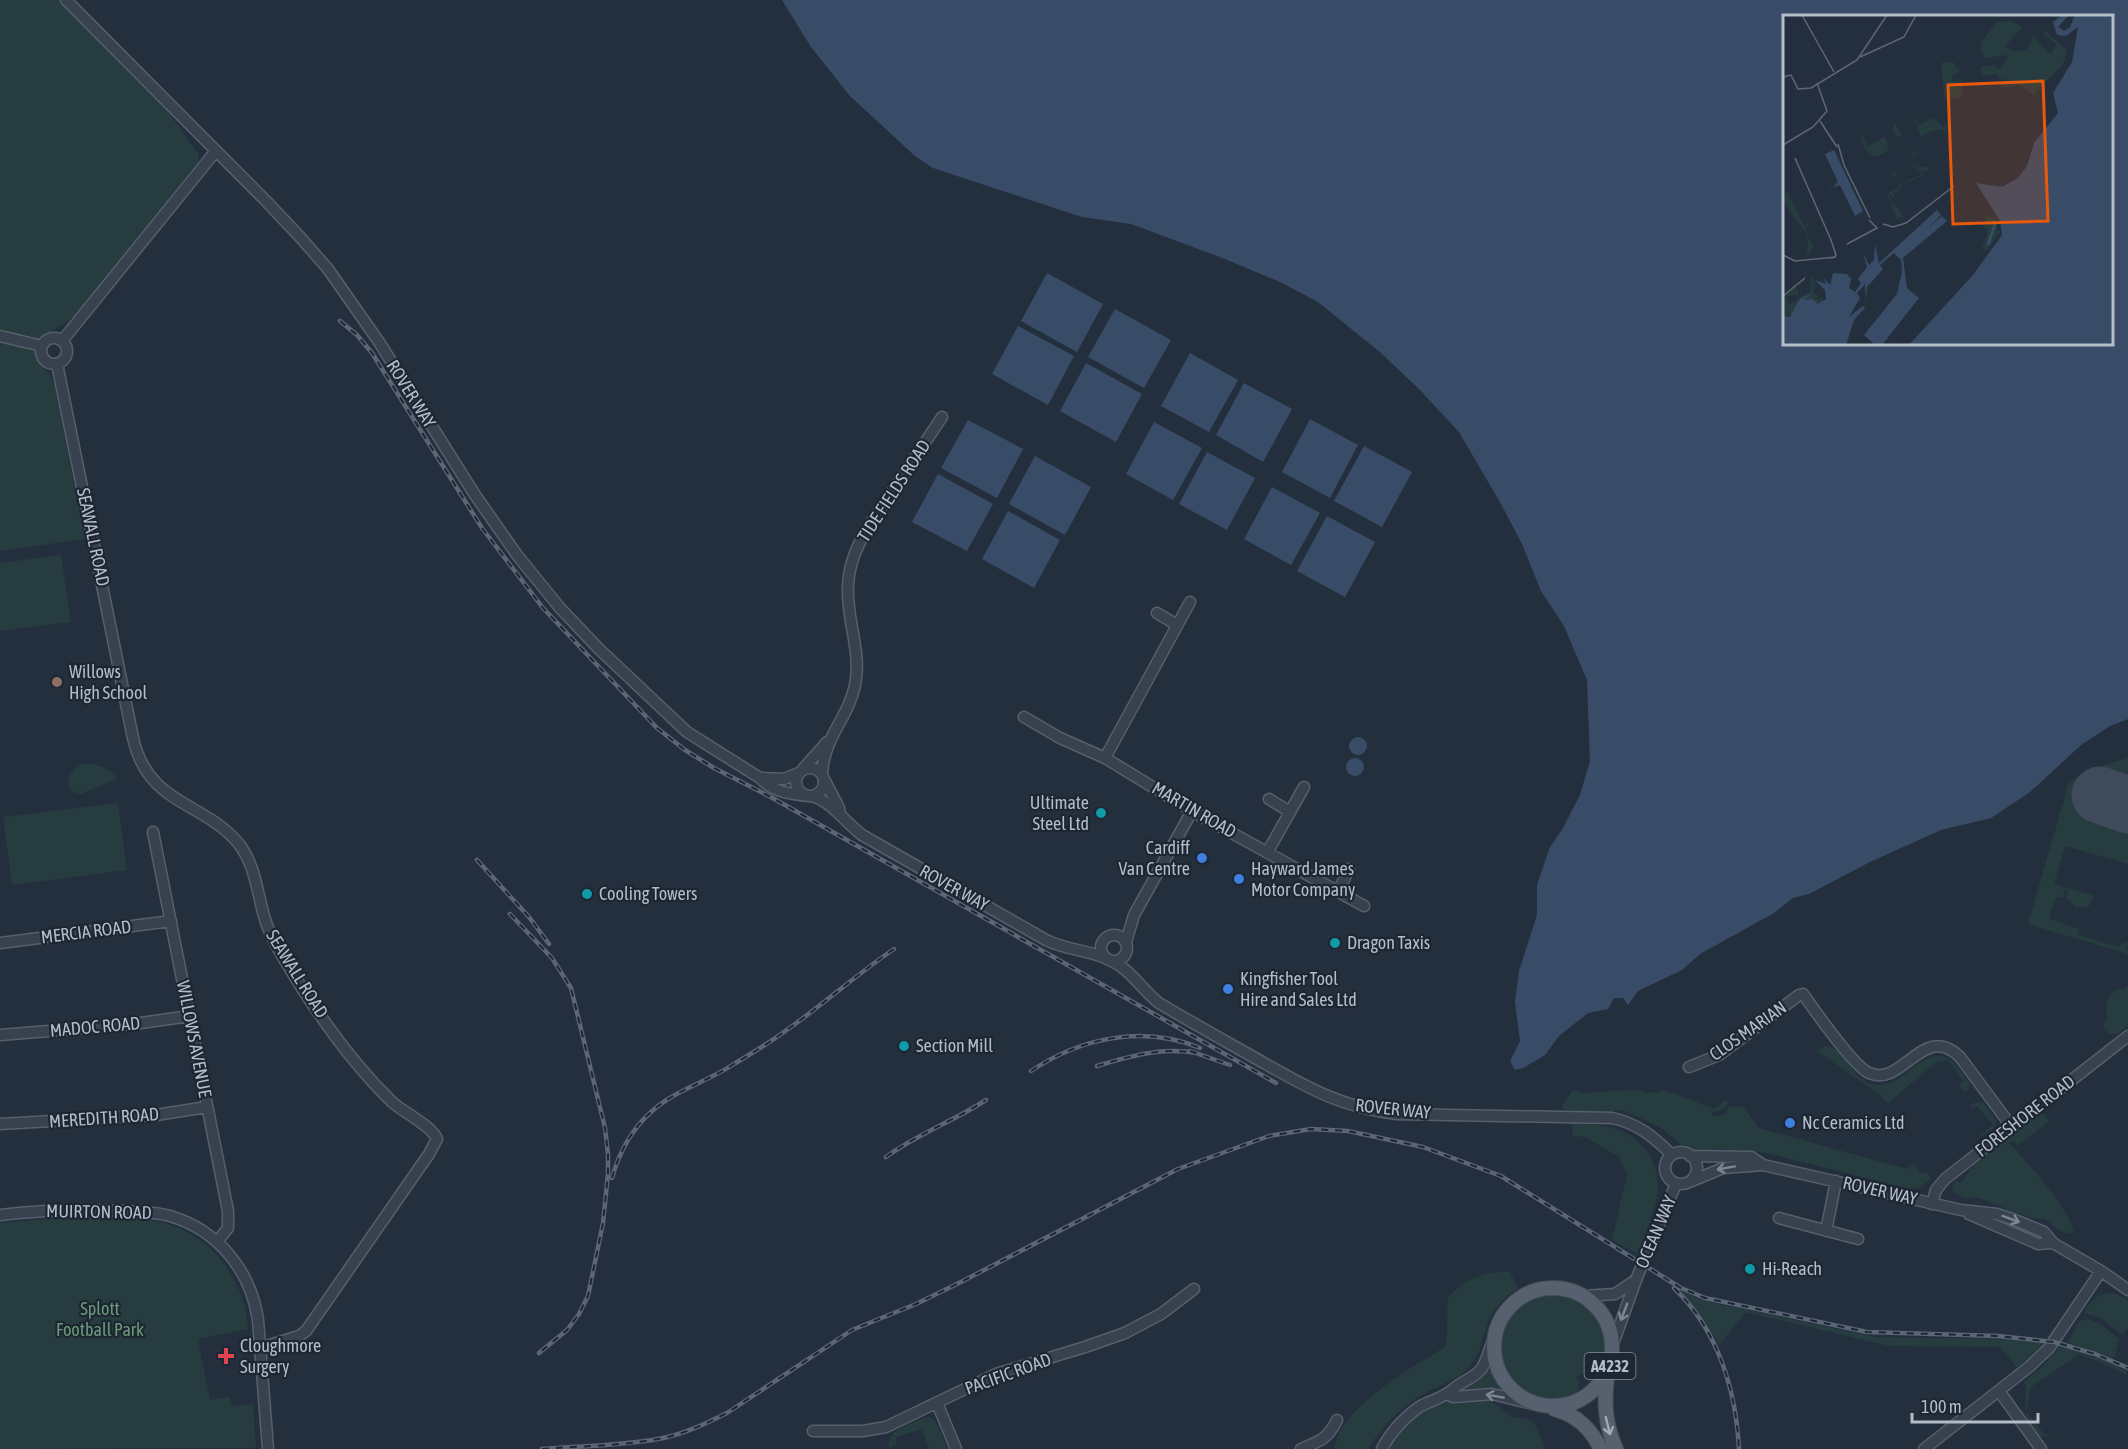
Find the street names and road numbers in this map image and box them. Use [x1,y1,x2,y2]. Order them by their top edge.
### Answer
street label: ROVER WAY [382,356,440,431]
street label: TIDE FIELDS ROAD [853,436,934,546]
street label: SEAWALL ROAD [73,486,114,588]
street label: MARTIN ROAD [1148,777,1240,842]
street label: ROVER WAY [916,860,992,915]
street label: MERCIA ROAD [40,916,132,947]
street label: SEAWALL ROAD [262,926,333,1022]
street label: WILLOWS AVENUE [173,979,216,1099]
street label: CLOS MARIAN [1705,996,1790,1065]
street label: MADOC ROAD [49,1012,141,1041]
street label: FORESHORE ROAD [1971,1070,2079,1161]
street label: ROVER WAY [1354,1094,1432,1123]
street label: MEREDITH ROAD [48,1103,160,1132]
street label: ROVER WAY [1841,1172,1919,1209]
street label: OCEAN WAY [1631,1192,1680,1271]
street label: MUIRTON ROAD [46,1200,152,1223]
street label: PACIFIC ROAD [962,1348,1054,1399]
road number: A4232 [1584,1353,1636,1379]

